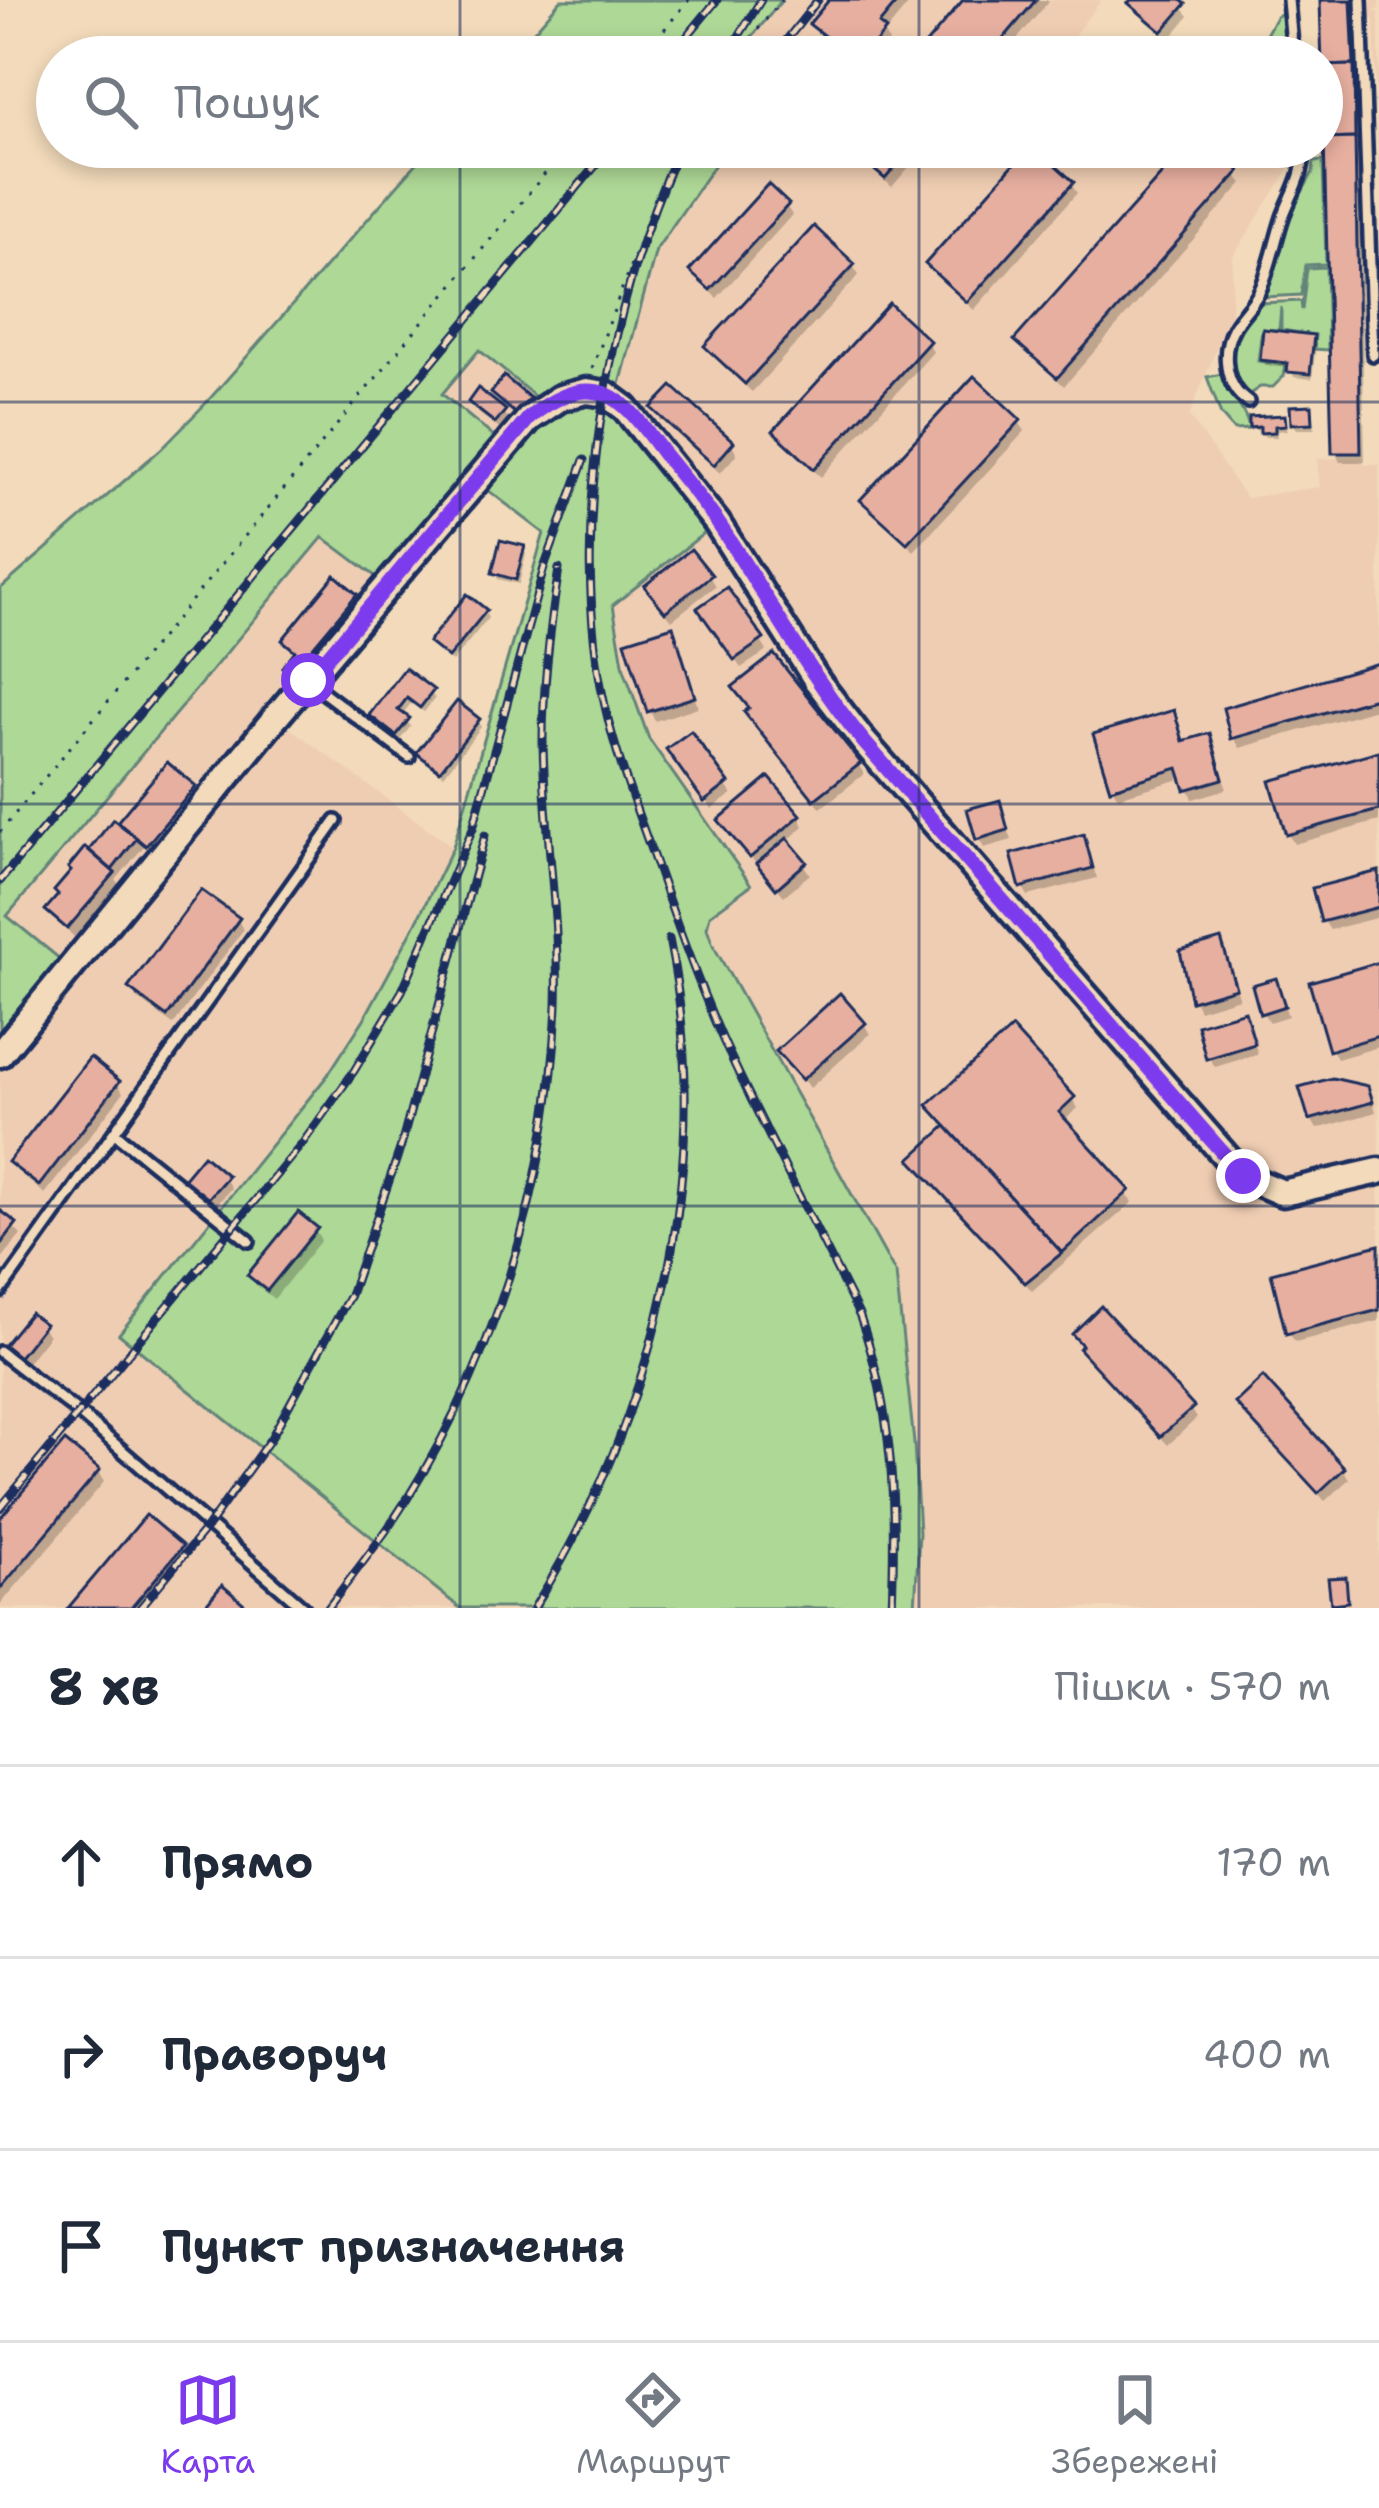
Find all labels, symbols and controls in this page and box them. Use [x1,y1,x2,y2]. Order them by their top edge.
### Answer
search box [36,36,1343,168]
icon: search [78,69,144,135]
text: Пошук [174,72,320,132]
route start [281,653,335,707]
route end [1216,1149,1270,1203]
text: 8 хв [48,1652,159,1720]
text: Пішки · 570 m [1054,1660,1331,1712]
icon: ahead [48,1829,114,1895]
text: Прямо [162,1832,313,1892]
text: 170 m [1216,1836,1331,1888]
icon: right [48,2021,114,2087]
text: Праворуч [162,2024,387,2084]
text: 400 m [1203,2028,1331,2080]
icon: arrive [48,2213,114,2279]
text: Пункт призначення [162,2216,625,2276]
tab: Карта [161,2367,255,2484]
tab: Маршрут [576,2367,730,2484]
tab: Збережені [1051,2367,1218,2484]

